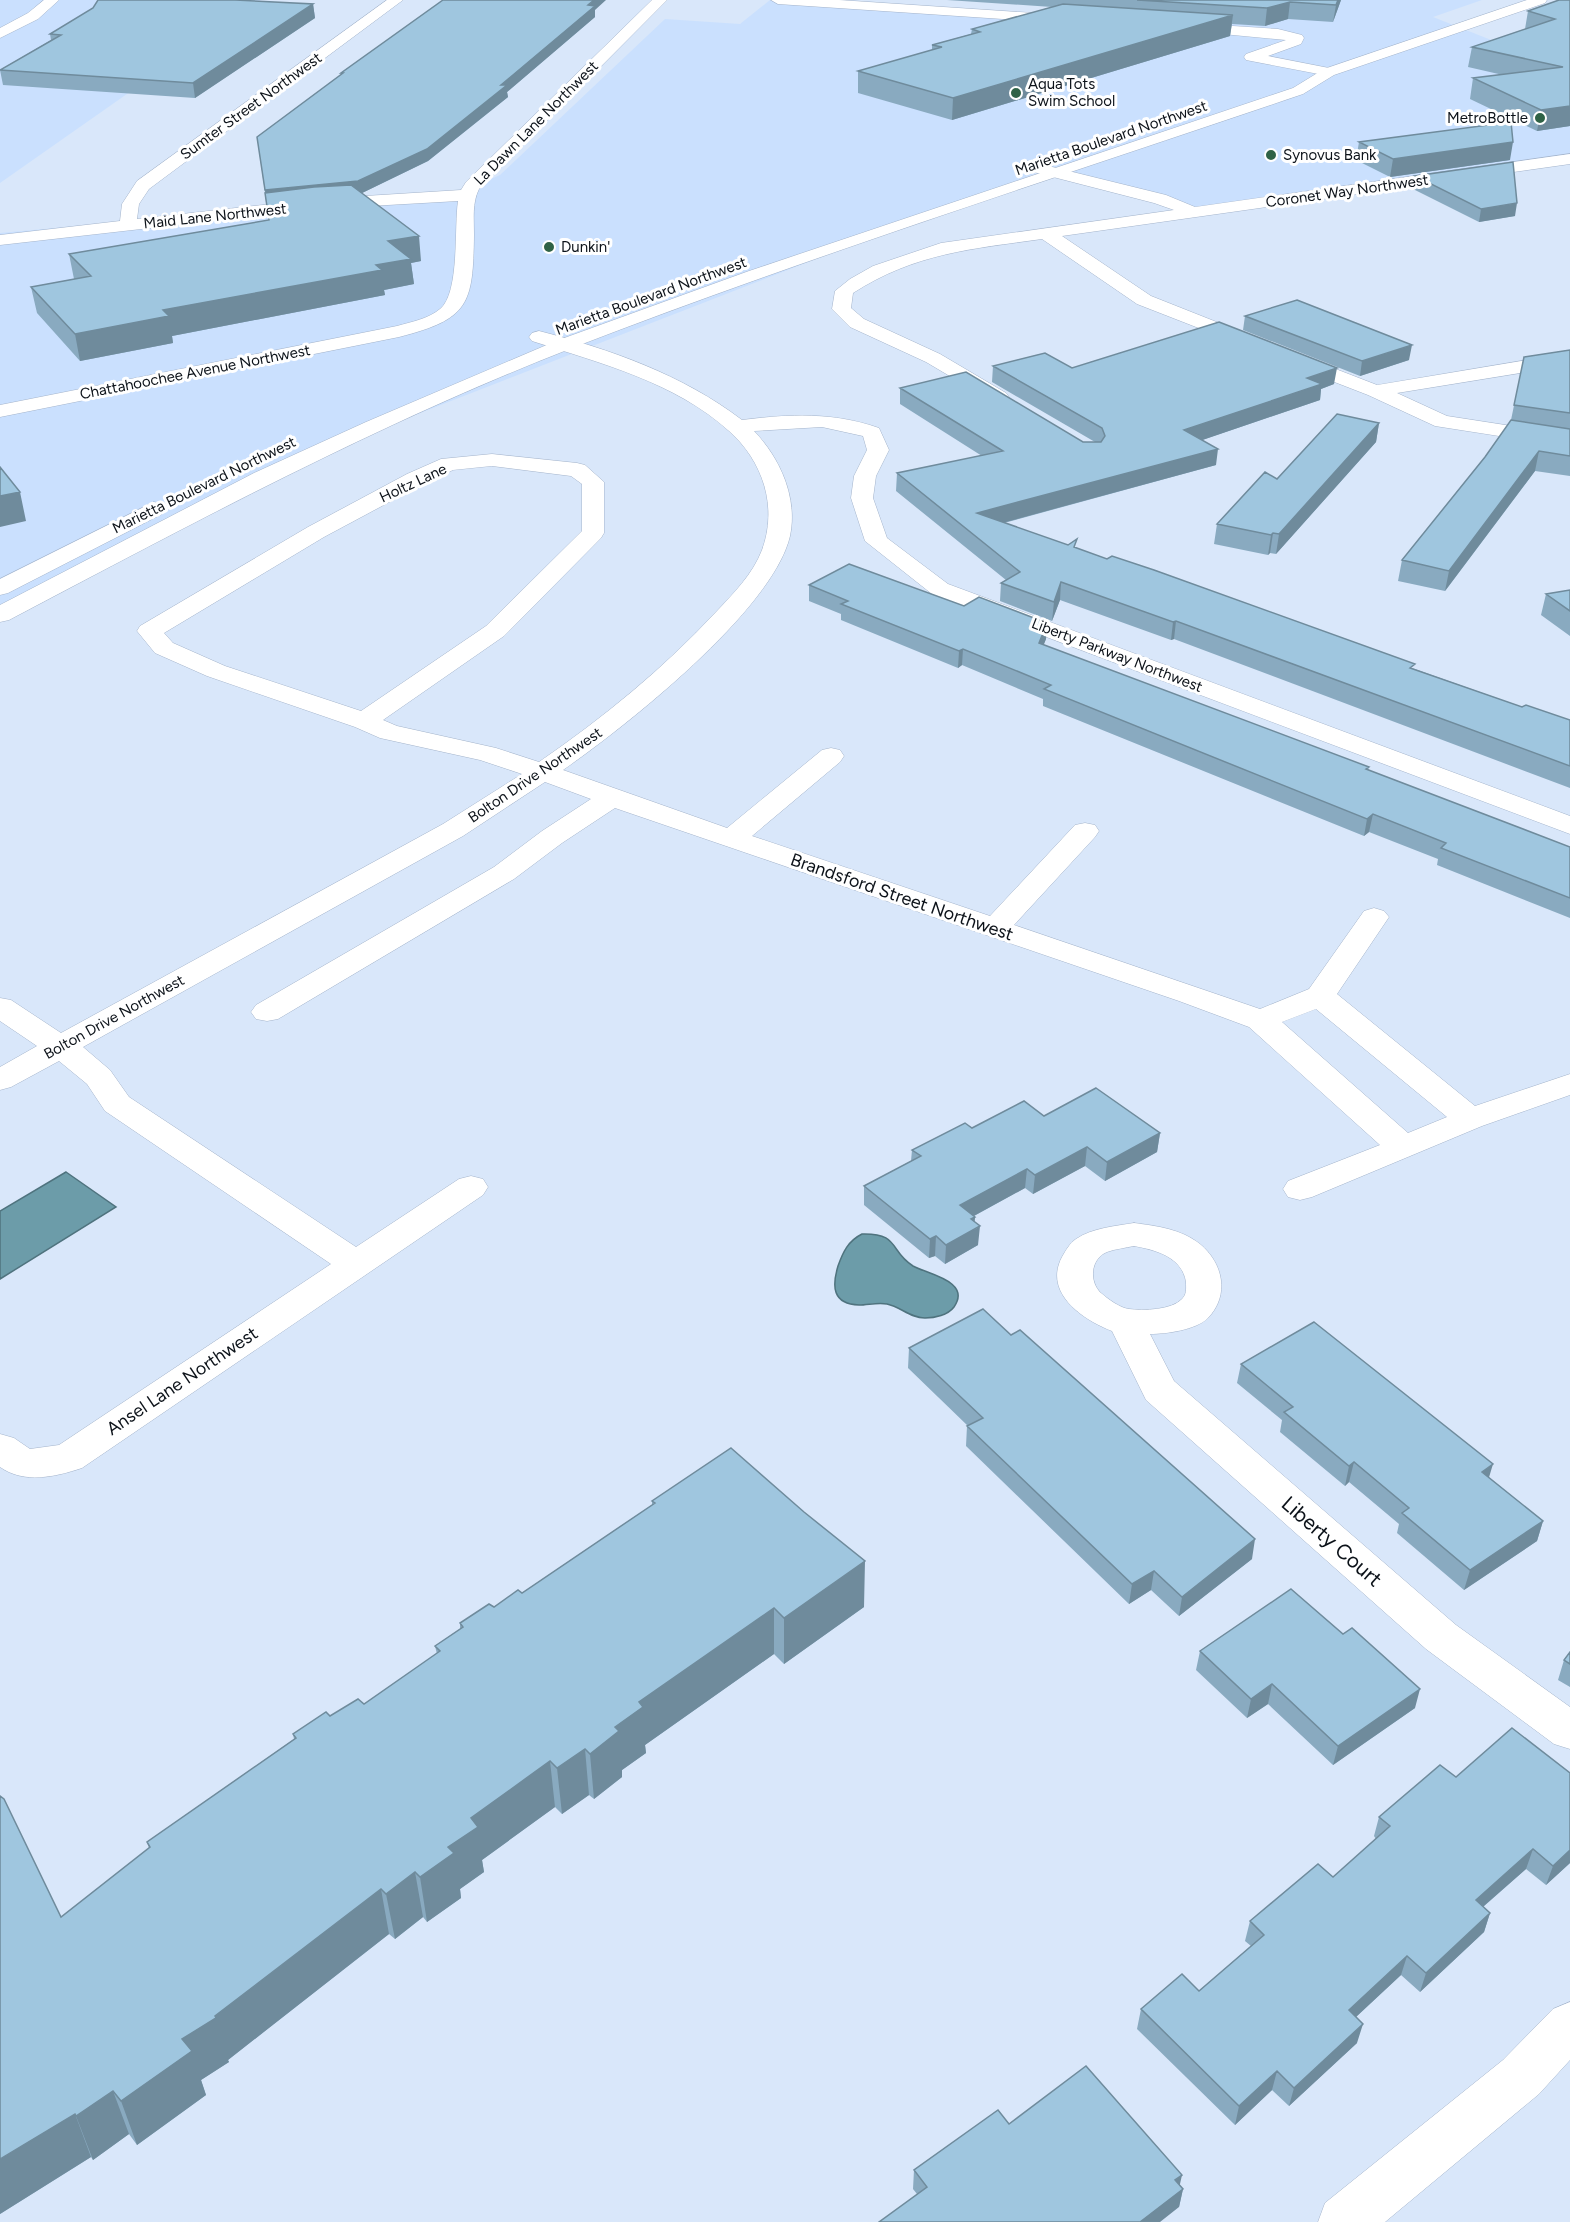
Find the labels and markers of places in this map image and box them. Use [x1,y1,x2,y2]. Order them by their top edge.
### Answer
place label: Aqua Tots Swim School [1028,75,1115,110]
marker: Aqua Tots Swim School [1009,86,1023,100]
place label: MetroBottle [1447,109,1528,127]
marker: MetroBottle [1533,111,1547,125]
place label: Synovus Bank [1283,146,1377,164]
marker: Synovus Bank [1264,148,1278,162]
place label: Dunkin' [561,238,610,256]
marker: Dunkin' [542,240,556,254]

